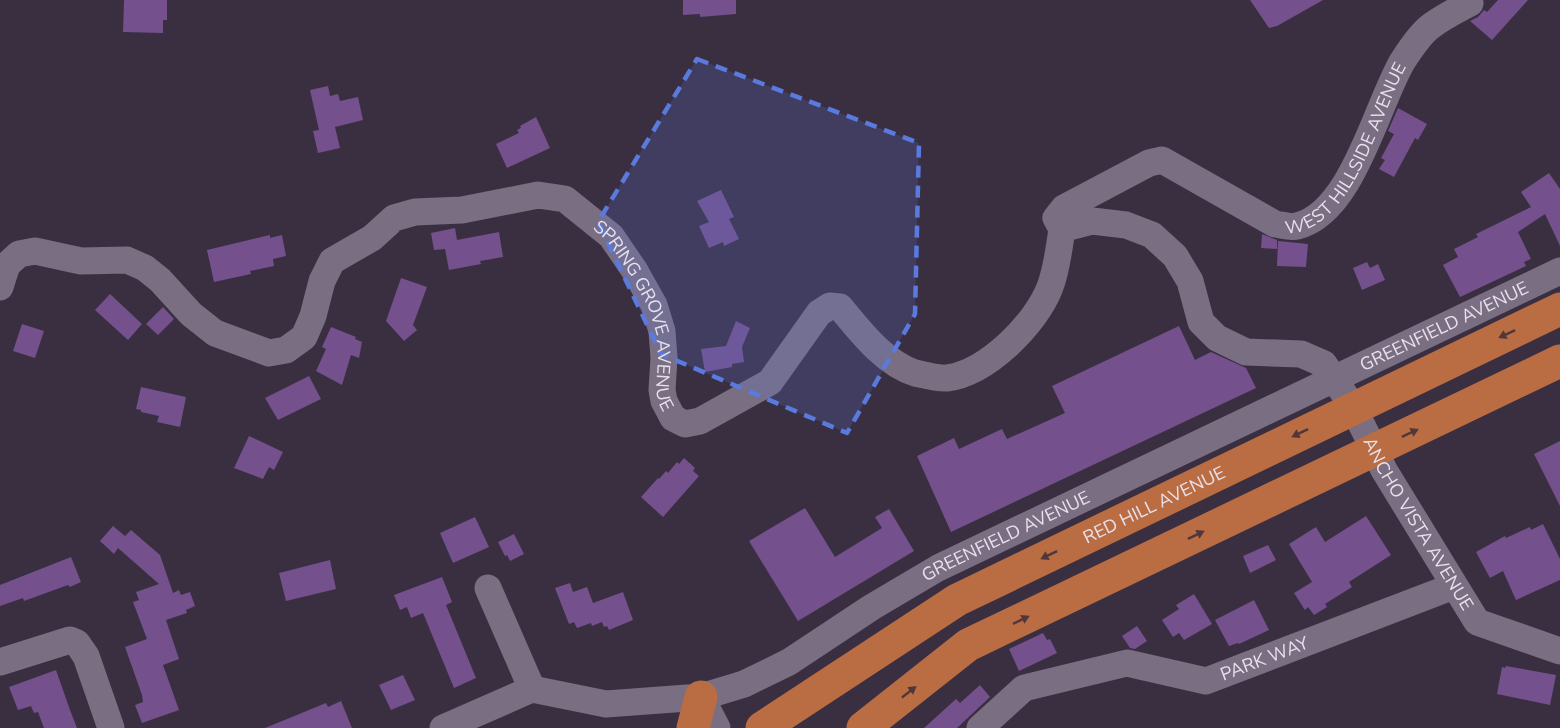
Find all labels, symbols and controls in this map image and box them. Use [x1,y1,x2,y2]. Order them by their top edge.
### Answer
street label: WEST HILLSIDE AVENUE [1283,58,1412,240]
street label: SPRING GROVE AVENUE [588,215,679,415]
street label: GREENFIELD AVENUE [1356,276,1532,377]
one-way arrow [1499,329,1516,339]
one-way arrow [1291,428,1308,438]
one-way arrow [1402,428,1419,437]
street label: ANCHO VISTA AVENUE [1358,433,1479,615]
street label: RED HILL AVENUE [1079,460,1229,549]
street label: GREENFIELD AVENUE [917,485,1094,587]
one-way arrow [1188,531,1205,540]
one-way arrow [1041,551,1058,560]
one-way arrow [1012,615,1029,624]
street label: PARK WAY [1217,631,1312,686]
one-way arrow [901,686,916,698]

